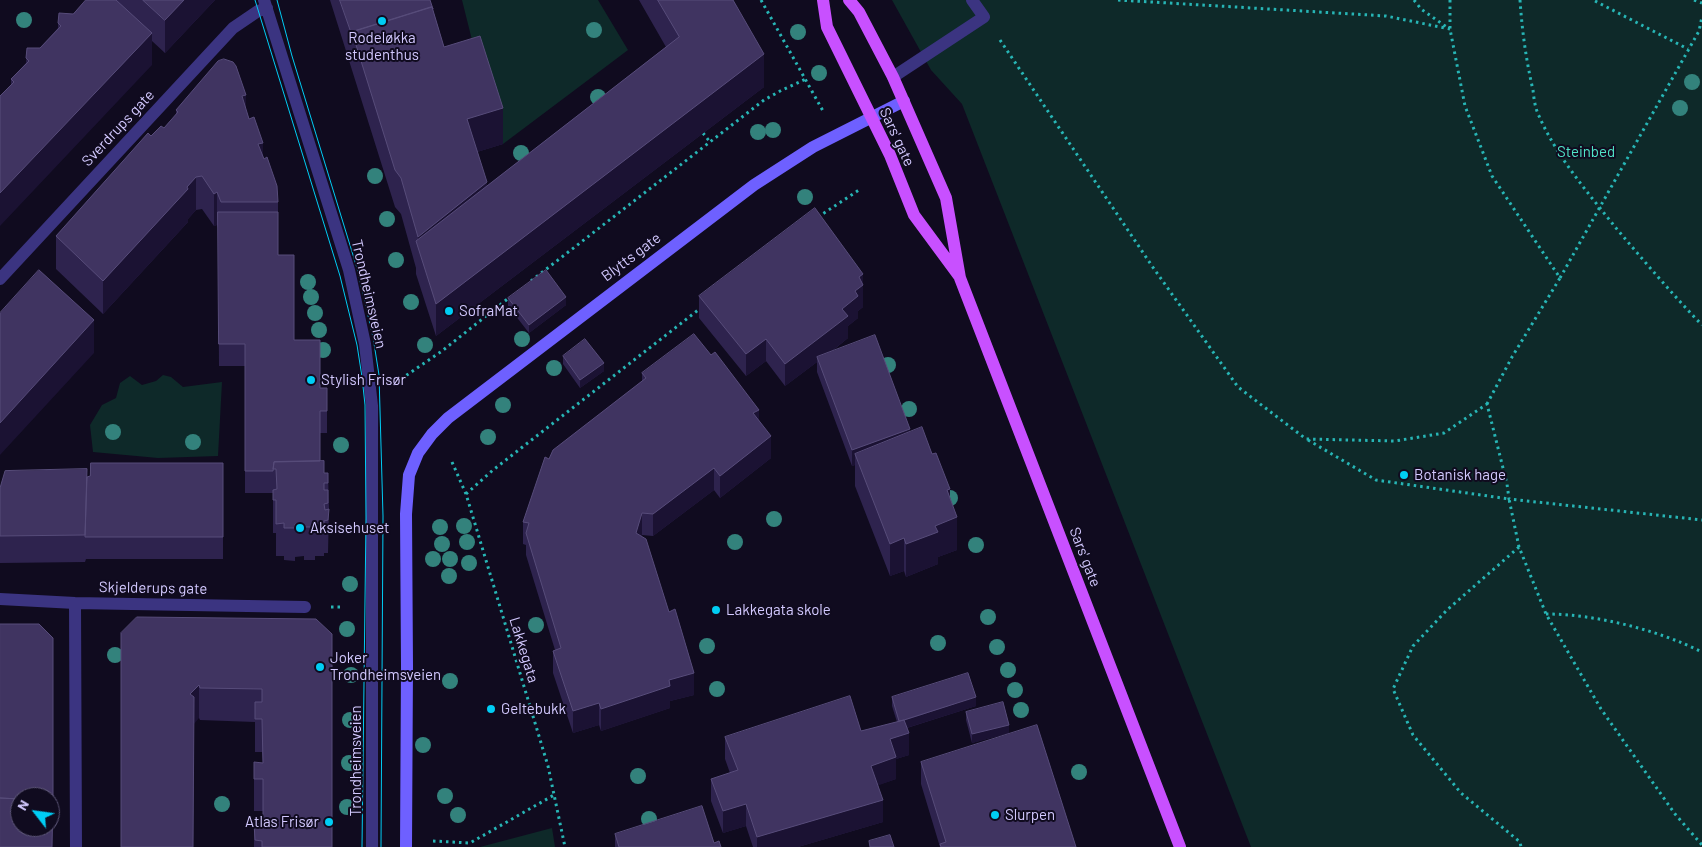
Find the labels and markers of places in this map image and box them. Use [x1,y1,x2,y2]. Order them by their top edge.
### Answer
marker: Rodeløkka studenthus [376,15,388,27]
place label: Rodeløkka studenthus [345,29,419,64]
place label: SofraMat [459,302,518,320]
marker: SofraMat [443,305,455,317]
place label: Stylish Frisør [321,371,406,389]
marker: Stylish Frisør [305,374,317,386]
place label: Botanisk hage [1414,466,1506,484]
marker: Botanisk hage [1398,469,1410,481]
place label: Aksisehuset [310,519,389,537]
marker: Aksisehuset [294,522,306,534]
place label: Lakkegata skole [726,601,831,619]
marker: Lakkegata skole [710,604,722,616]
place label: Joker Trondheimsveien [330,649,441,684]
marker: Joker Trondheimsveien [314,661,326,673]
place label: Geltebukk [501,700,566,718]
marker: Geltebukk [485,703,497,715]
place label: Slurpen [1005,806,1055,824]
marker: Slurpen [989,809,1001,821]
place label: Atlas Frisør [245,813,319,831]
marker: Atlas Frisør [323,816,335,828]

